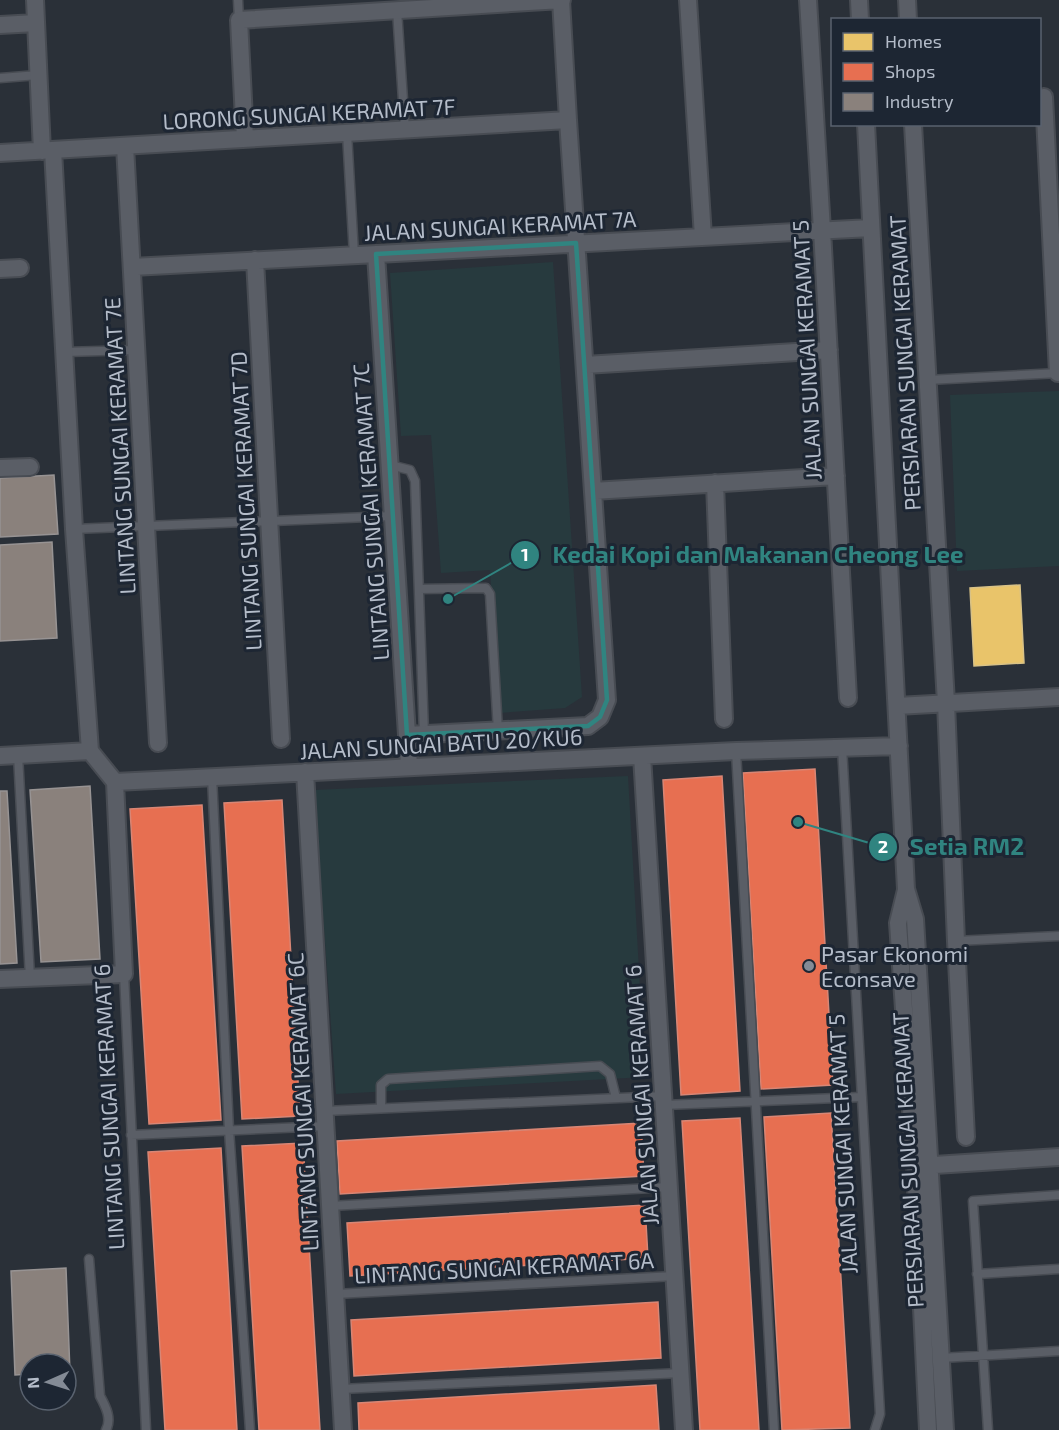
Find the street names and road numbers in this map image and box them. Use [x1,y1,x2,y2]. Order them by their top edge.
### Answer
street label: LORONG SUNGAI KERAMAT 7F [162,92,456,134]
street label: JALAN SUNGAI KERAMAT 7A [363,205,637,245]
street label: PERSIARAN SUNGAI KERAMAT [883,214,925,511]
street label: JALAN SUNGAI KERAMAT 5 [786,219,826,481]
street label: LINTANG SUNGAI KERAMAT 7E [98,297,140,595]
street label: LINTANG SUNGAI KERAMAT 7D [224,351,266,651]
street label: LINTANG SUNGAI KERAMAT 7C [347,363,393,661]
street label: JALAN SUNGAI BATU 20/KU6 [299,723,583,763]
street label: LINTANG SUNGAI KERAMAT 6C [281,952,323,1252]
street label: LINTANG SUNGAI KERAMAT 6 [88,963,128,1251]
street label: JALAN SUNGAI KERAMAT 6 [619,964,663,1226]
street label: PERSIARAN SUNGAI KERAMAT [886,1011,928,1308]
street label: JALAN SUNGAI KERAMAT 5 [822,1013,862,1275]
street label: LINTANG SUNGAI KERAMAT 6A [353,1246,655,1288]

